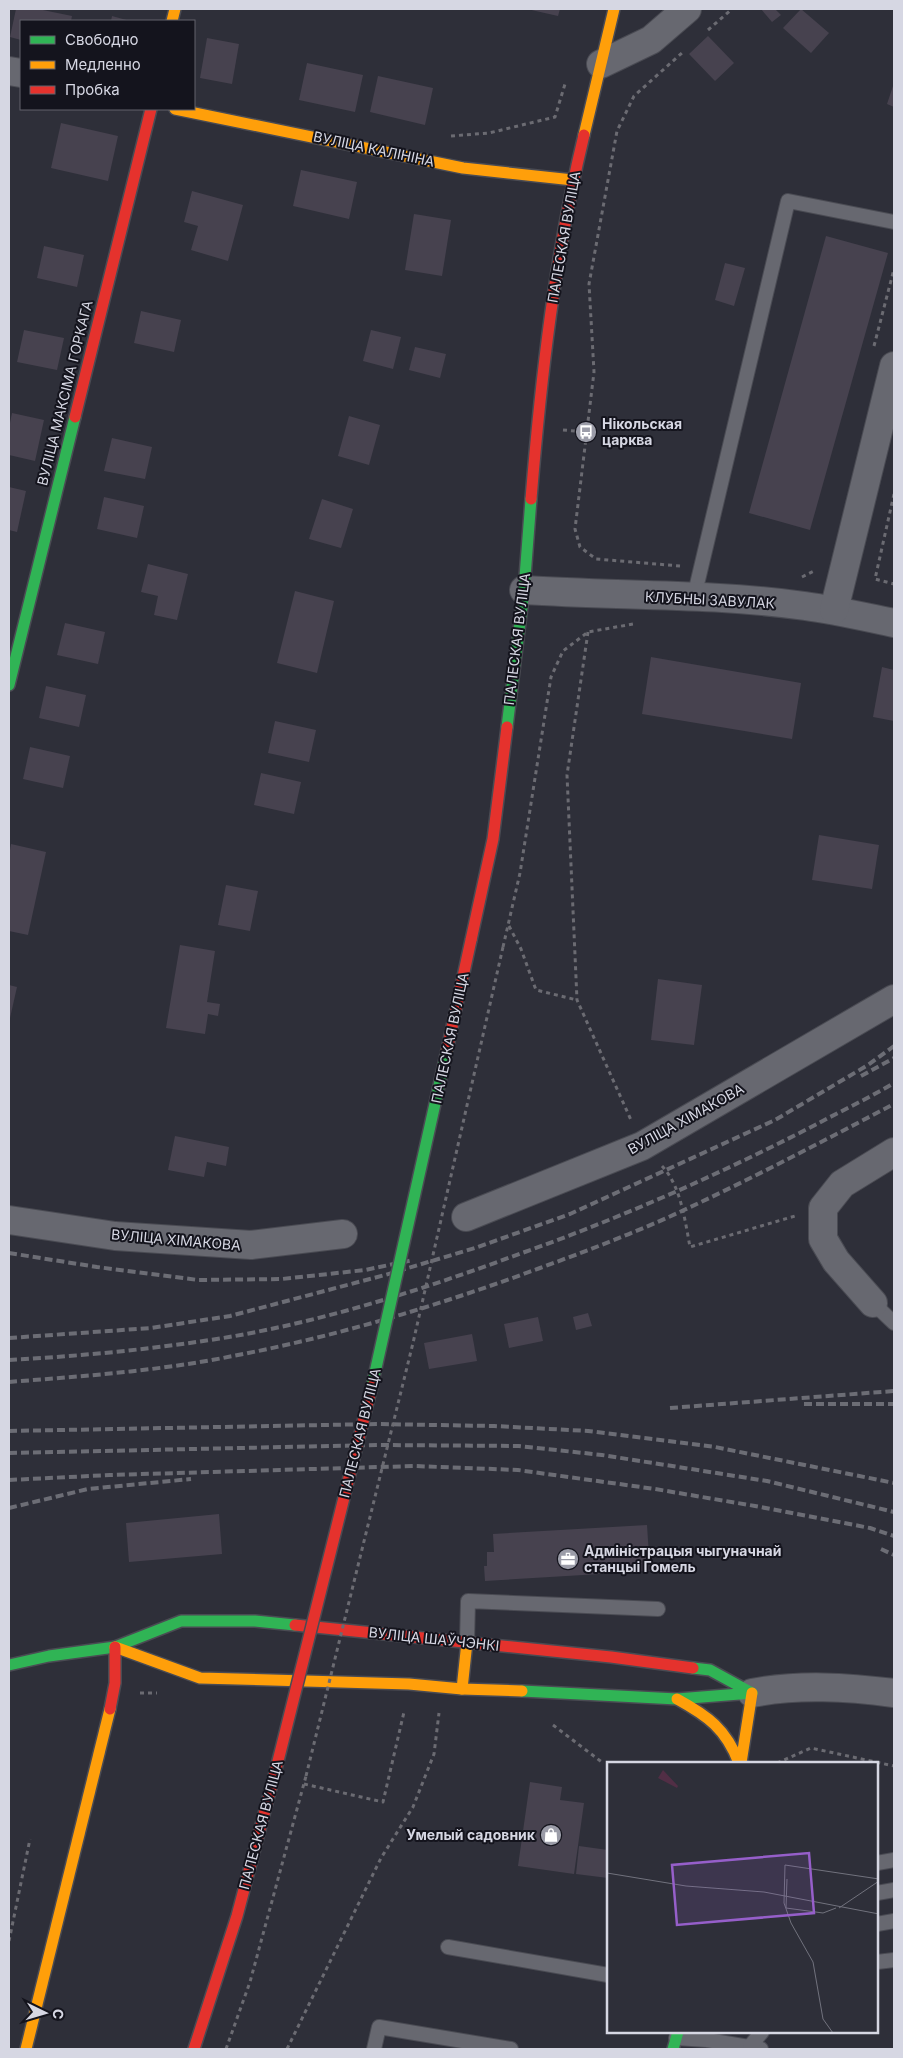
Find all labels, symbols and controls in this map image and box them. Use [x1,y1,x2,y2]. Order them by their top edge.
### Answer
legend [20,20,195,110]
text: Свободно [65,30,139,49]
text: Медленно [65,55,141,74]
text: Пробка [65,80,120,99]
street label: ВУЛІЦА КАЛІНІНА [312,127,437,170]
street label: ПАЛЕСКАЯ ВУЛІЦА [544,170,583,304]
street label: ВУЛІЦА МАКСІМА ГОРКАГА [33,298,96,487]
place label: Нікольская царква [602,415,682,448]
bus stop icon: Нікольская царква [574,420,598,444]
street label: ПАЛЕСКАЯ ВУЛІЦА [500,572,533,706]
street label: КЛУБНЫ ЗАВУЛАК [645,588,776,611]
street label: ПАЛЕСКАЯ ВУЛІЦА [427,971,472,1105]
street label: ВУЛІЦА ХІМАКОВА [625,1079,747,1157]
street label: ВУЛІЦА ХІМАКОВА [111,1225,242,1254]
street label: ПАЛЕСКАЯ ВУЛІЦА [335,1366,384,1500]
place label: Адміністрацыя чыгуначнай станцыі Гомель [584,1542,781,1575]
office icon: Адміністрацыя чыгуначнай станцыі Гомель [556,1547,580,1571]
street label: ВУЛІЦА ШАЎЧЭНКІ [368,1622,500,1654]
street label: ПАЛЕСКАЯ ВУЛІЦА [235,1758,286,1891]
inset map [607,1762,878,2033]
shop icon: Умелый садовник [539,1823,563,1847]
place label: Умелый садовник [406,1826,536,1843]
north arrow [20,1988,70,2038]
text: С [50,2008,67,2020]

